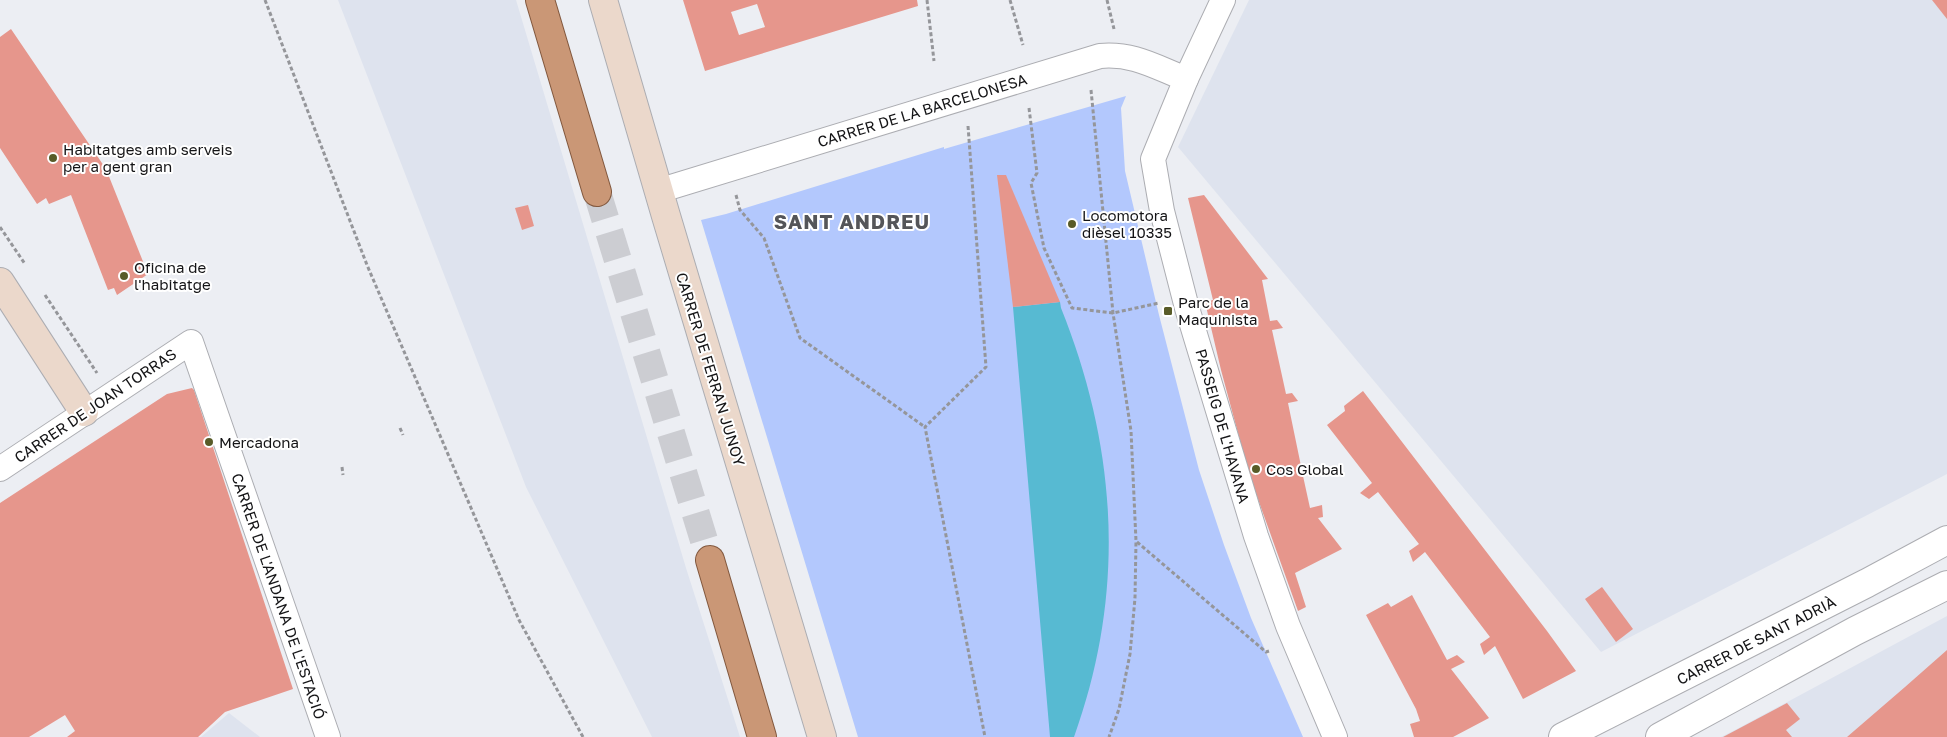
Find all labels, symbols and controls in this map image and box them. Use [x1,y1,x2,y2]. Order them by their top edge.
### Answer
street label: CARRER DE LA BARCELONESA [815,70,1029,150]
place label: Habitatges amb serveis per a gent gran [63,140,233,175]
marker: Habitatges amb serveis per a gent gran [47,152,59,164]
place label: Locomotora dièsel 10335 [1082,206,1172,241]
district label: SANT ANDREU [774,209,930,233]
marker: Locomotora dièsel 10335 [1066,218,1078,230]
place label: Oficina de l'habitatge [134,258,211,293]
marker: Oficina de l'habitatge [118,270,130,282]
street label: CARRER DE FERRAN JUNOY [673,270,749,468]
place label: Parc de la Maquinista [1178,293,1257,328]
marker: Parc de la Maquinista [1162,305,1174,317]
street label: CARRER DE JOAN TORRAS [11,344,179,466]
street label: PASSEIG DE L'HAVANA [1192,347,1254,505]
place label: Mercadona [219,433,299,451]
marker: Mercadona [203,436,215,448]
place label: Cos Global [1266,460,1344,478]
marker: Cos Global [1250,463,1262,475]
street label: CARRER DE L'ANDANA DE L'ESTACIÓ [228,471,330,721]
street label: CARRER DE SANT ADRIÀ [1673,592,1839,688]

